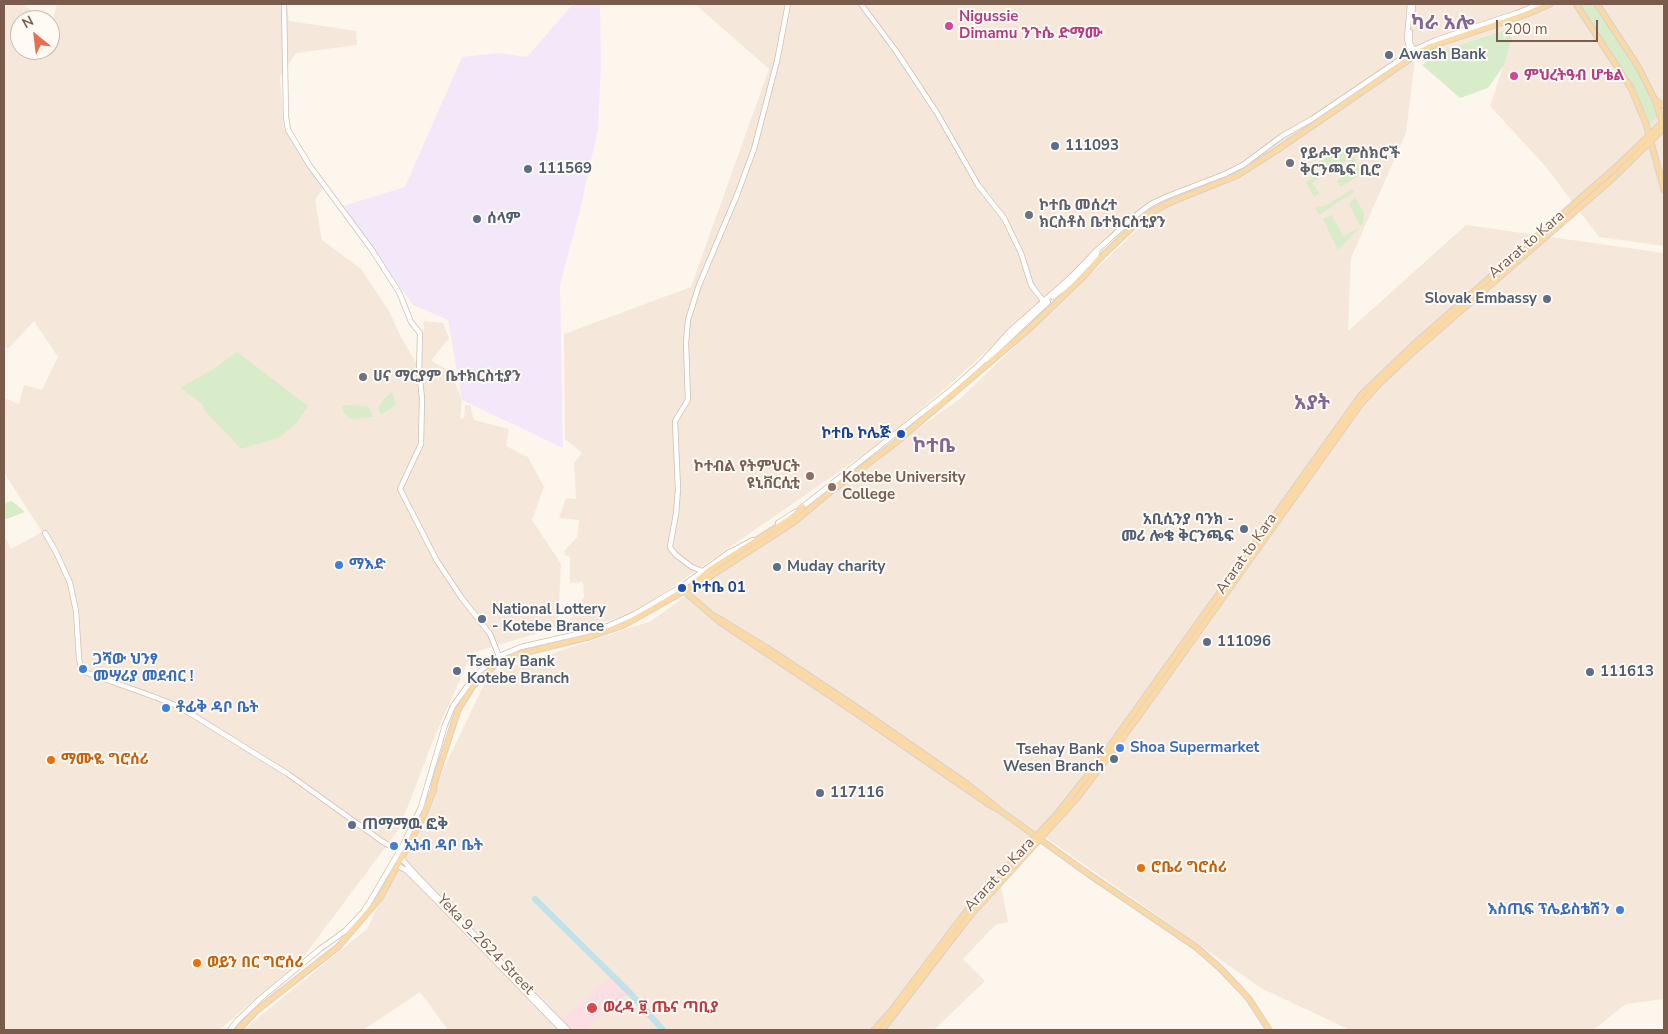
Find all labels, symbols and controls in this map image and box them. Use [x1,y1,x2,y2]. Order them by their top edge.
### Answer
place label: Nigussie Dimamu ንጉሴ ድማሙ [959,8,1103,43]
north arrow [10,10,60,60]
scale bar [1498,10,1600,42]
text: N [19,11,37,33]
district label: ካራ አሎ [1411,12,1475,36]
text: 200 m [1504,19,1548,39]
marker: Nigussie Dimamu ንጉሴ ድማሙ [943,20,955,32]
place label: Awash Bank [1399,46,1486,64]
marker: Awash Bank [1383,49,1395,61]
place label: ምህረትዓብ ሆቴል [1524,67,1624,85]
marker: ምህረትዓብ ሆቴል [1508,70,1520,82]
place label: 111093 [1065,137,1119,155]
marker: 111093 [1049,140,1061,152]
place label: የይሖዋ ምስክሮች ቅርንጫፍ ቢሮ [1300,145,1400,180]
marker: የይሖዋ ምስክሮች ቅርንጫፍ ቢሮ [1284,157,1296,169]
place label: 111569 [538,160,592,178]
marker: 111569 [522,163,534,175]
place label: ኮተቤ መሰረተ ክርስቶስ ቤተክርስቲያን [1039,197,1166,232]
street label: Ararat to Kara [1485,207,1569,283]
marker: ኮተቤ መሰረተ ክርስቶስ ቤተክርስቲያን [1023,209,1035,221]
place label: ሰላም [487,210,521,228]
marker: ሰላም [471,213,483,225]
place label: Slovak Embassy [1425,290,1537,308]
marker: Slovak Embassy [1541,293,1553,305]
place label: ሀና ማርያም ቤተክርስቲያን [373,368,521,386]
marker: ሀና ማርያም ቤተክርስቲያን [357,371,369,383]
district label: አያት [1294,392,1330,416]
place label: ኮተቤ ኮሌጅ [822,425,891,443]
marker: ኮተቤ ኮሌጅ [895,428,907,440]
district label: ኮተቤ [913,435,955,459]
place label: ኮተብል የትምህርት ዩኒቨርሲቲ [694,458,800,493]
place label: Kotebe University College [842,469,966,504]
marker: ኮተብል የትምህርት ዩኒቨርሲቲ [804,470,816,482]
marker: Kotebe University College [826,481,838,493]
street label: Ararat to Kara [1213,510,1281,598]
place label: አቢሲንያ ባንክ - መሪ ሎቄ ቅርንጫፍ [1121,511,1234,546]
marker: አቢሲንያ ባንክ - መሪ ሎቄ ቅርንጫፍ [1238,523,1250,535]
place label: ማእድ [349,556,386,574]
place label: Muday charity [787,558,885,576]
marker: ማእድ [333,559,345,571]
marker: Muday charity [771,561,783,573]
place label: ኮተቤ 01 [692,579,746,597]
marker: ኮተቤ 01 [676,582,688,594]
place label: National Lottery - Kotebe Brance [492,601,606,636]
marker: National Lottery - Kotebe Brance [476,613,488,625]
place label: 111096 [1217,633,1271,651]
marker: 111096 [1201,636,1213,648]
place label: ጋሻው ህንፃ መሣሪያ መደብር ! [93,651,193,686]
place label: Tsehay Bank Kotebe Branch [467,653,569,688]
marker: ጋሻው ህንፃ መሣሪያ መደብር ! [77,663,89,675]
place label: 111613 [1600,663,1654,681]
marker: Tsehay Bank Kotebe Branch [451,665,463,677]
marker: 111613 [1584,666,1596,678]
place label: ቶፊቅ ዳቦ ቤት [176,699,258,717]
marker: ቶፊቅ ዳቦ ቤት [160,702,172,714]
place label: Shoa Supermarket [1130,739,1259,757]
place label: Tsehay Bank Wesen Branch [1003,741,1104,776]
marker: Shoa Supermarket [1114,742,1126,754]
place label: ማሙዬ ግሮሰሪ [61,751,149,769]
marker: Tsehay Bank Wesen Branch [1108,753,1120,765]
marker: ማሙዬ ግሮሰሪ [45,754,57,766]
place label: 117116 [830,784,884,802]
marker: 117116 [814,787,826,799]
place label: ጠማማዉ ፎቅ [362,816,448,834]
marker: ጠማማዉ ፎቅ [346,819,358,831]
street label: Ararat to Kara [961,834,1039,916]
place label: ኢነብ ዳቦ ቤት [404,837,483,855]
marker: ኢነብ ዳቦ ቤት [388,840,400,852]
place label: ሮቤሪ ግሮሰሪ [1151,859,1227,877]
marker: ሮቤሪ ግሮሰሪ [1135,862,1147,874]
street label: Yeka 9_2624 Street [433,891,537,999]
place label: እስጢፍ ፕሌይስቴሽን [1487,901,1610,919]
marker: እስጢፍ ፕሌይስቴሽን [1614,904,1626,916]
place label: ወይን በር ግሮሰሪ [207,954,303,972]
marker: ወይን በር ግሮሰሪ [191,957,203,969]
place label: ወረዳ ፱ ጤና ጣቢያ [603,999,719,1017]
marker: ወረዳ ፱ ጤና ጣቢያ [585,1001,599,1015]

